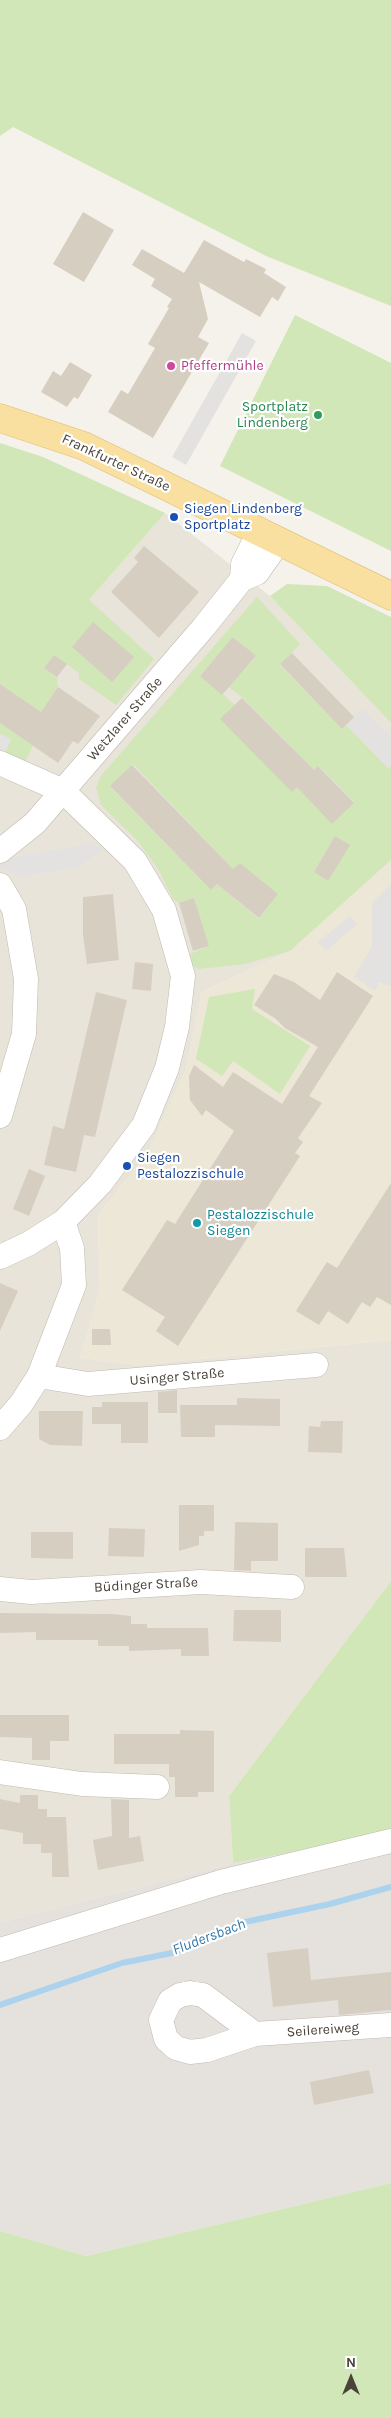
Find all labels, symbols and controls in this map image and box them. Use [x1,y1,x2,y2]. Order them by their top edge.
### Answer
place label: Pfeffermühle [181,358,264,374]
marker: Pfeffermühle [165,360,177,372]
place label: Sportplatz Lindenberg [237,399,308,432]
marker: Sportplatz Lindenberg [312,409,324,421]
street label: Frankfurter Straße [59,431,173,495]
place label: Siegen Lindenberg Sportplatz [184,501,302,534]
marker: Siegen Lindenberg Sportplatz [168,511,180,523]
street label: Wetzlarer Straße [84,674,166,764]
place label: Siegen Pestalozzischule [137,1150,244,1182]
marker: Siegen Pestalozzischule [121,1160,133,1172]
place label: Pestalozzischule Siegen [207,1207,314,1240]
marker: Pestalozzischule Siegen [191,1217,203,1229]
street label: Usinger Straße [129,1364,225,1390]
street label: Büdinger Straße [94,1574,198,1596]
water label: Fludersbach [170,1915,248,1959]
street label: Seilereiweg [286,2019,360,2041]
north arrow [326,2353,376,2403]
text: N [346,2354,356,2371]

